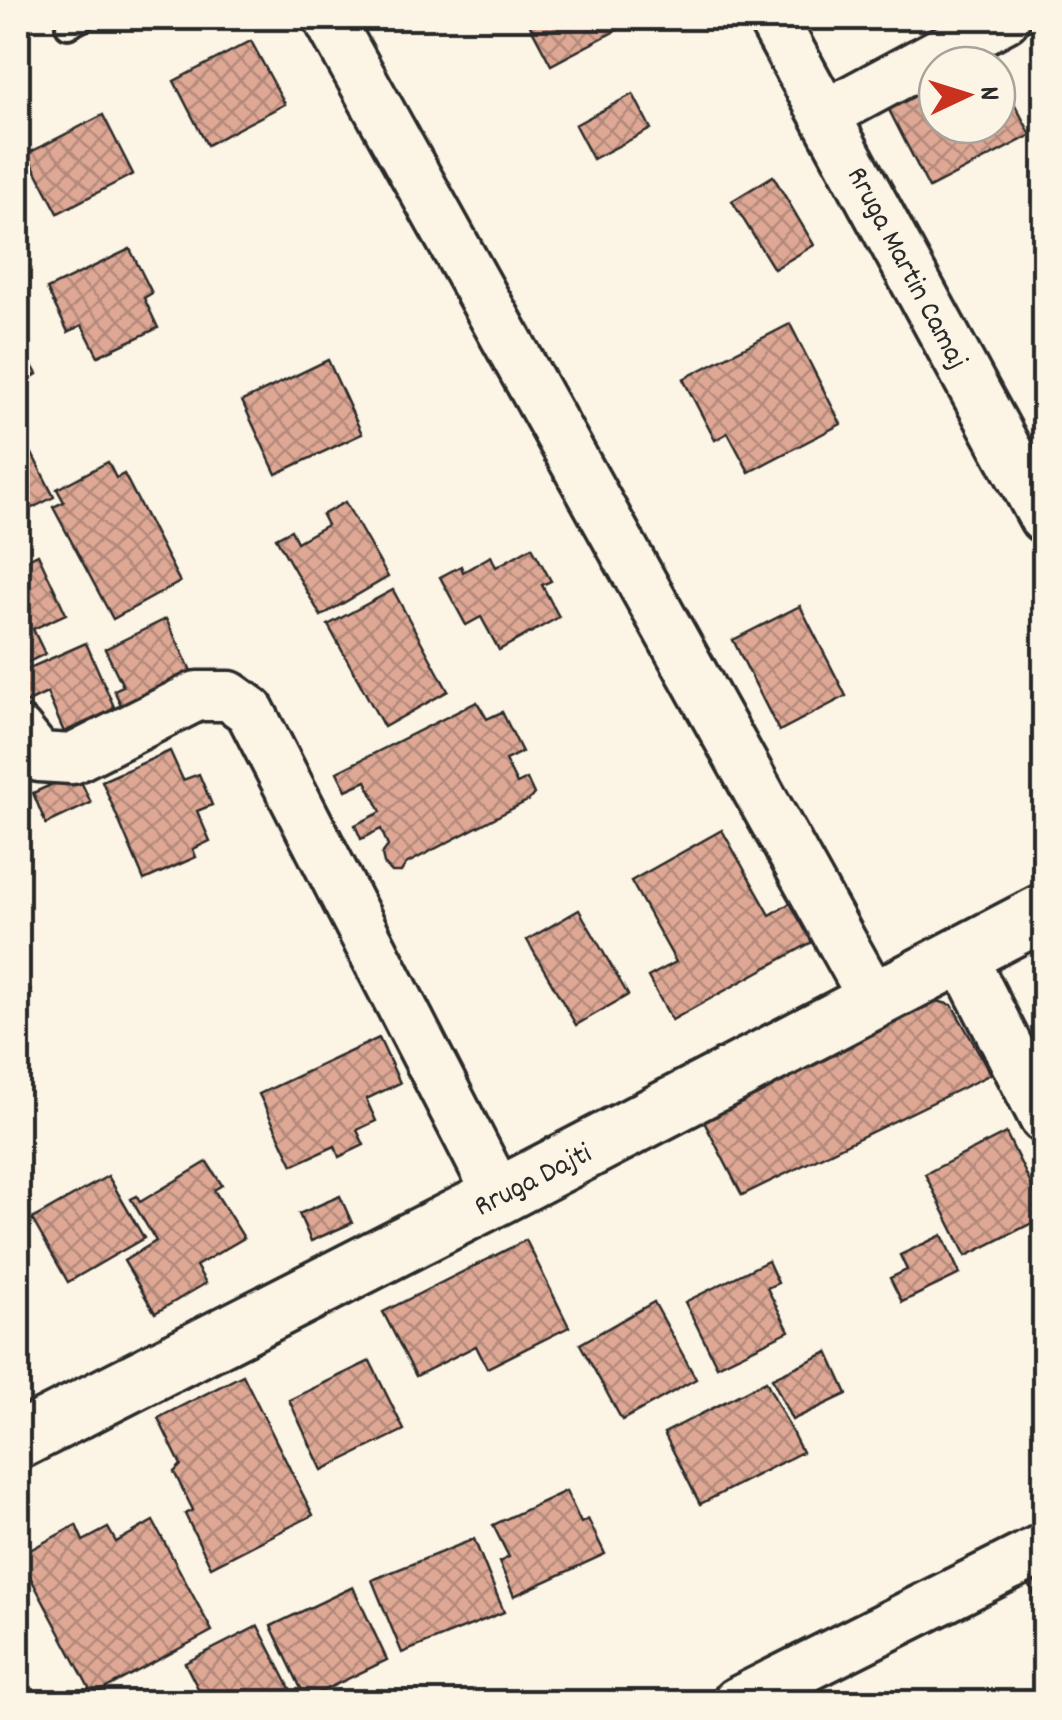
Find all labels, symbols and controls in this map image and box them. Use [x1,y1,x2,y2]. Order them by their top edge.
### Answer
north arrow [917,45,1017,145]
text: N [967,85,1007,102]
street label: Rruga Martin Camaj [833,160,977,378]
street label: Rruga Dajti [468,1134,600,1230]

